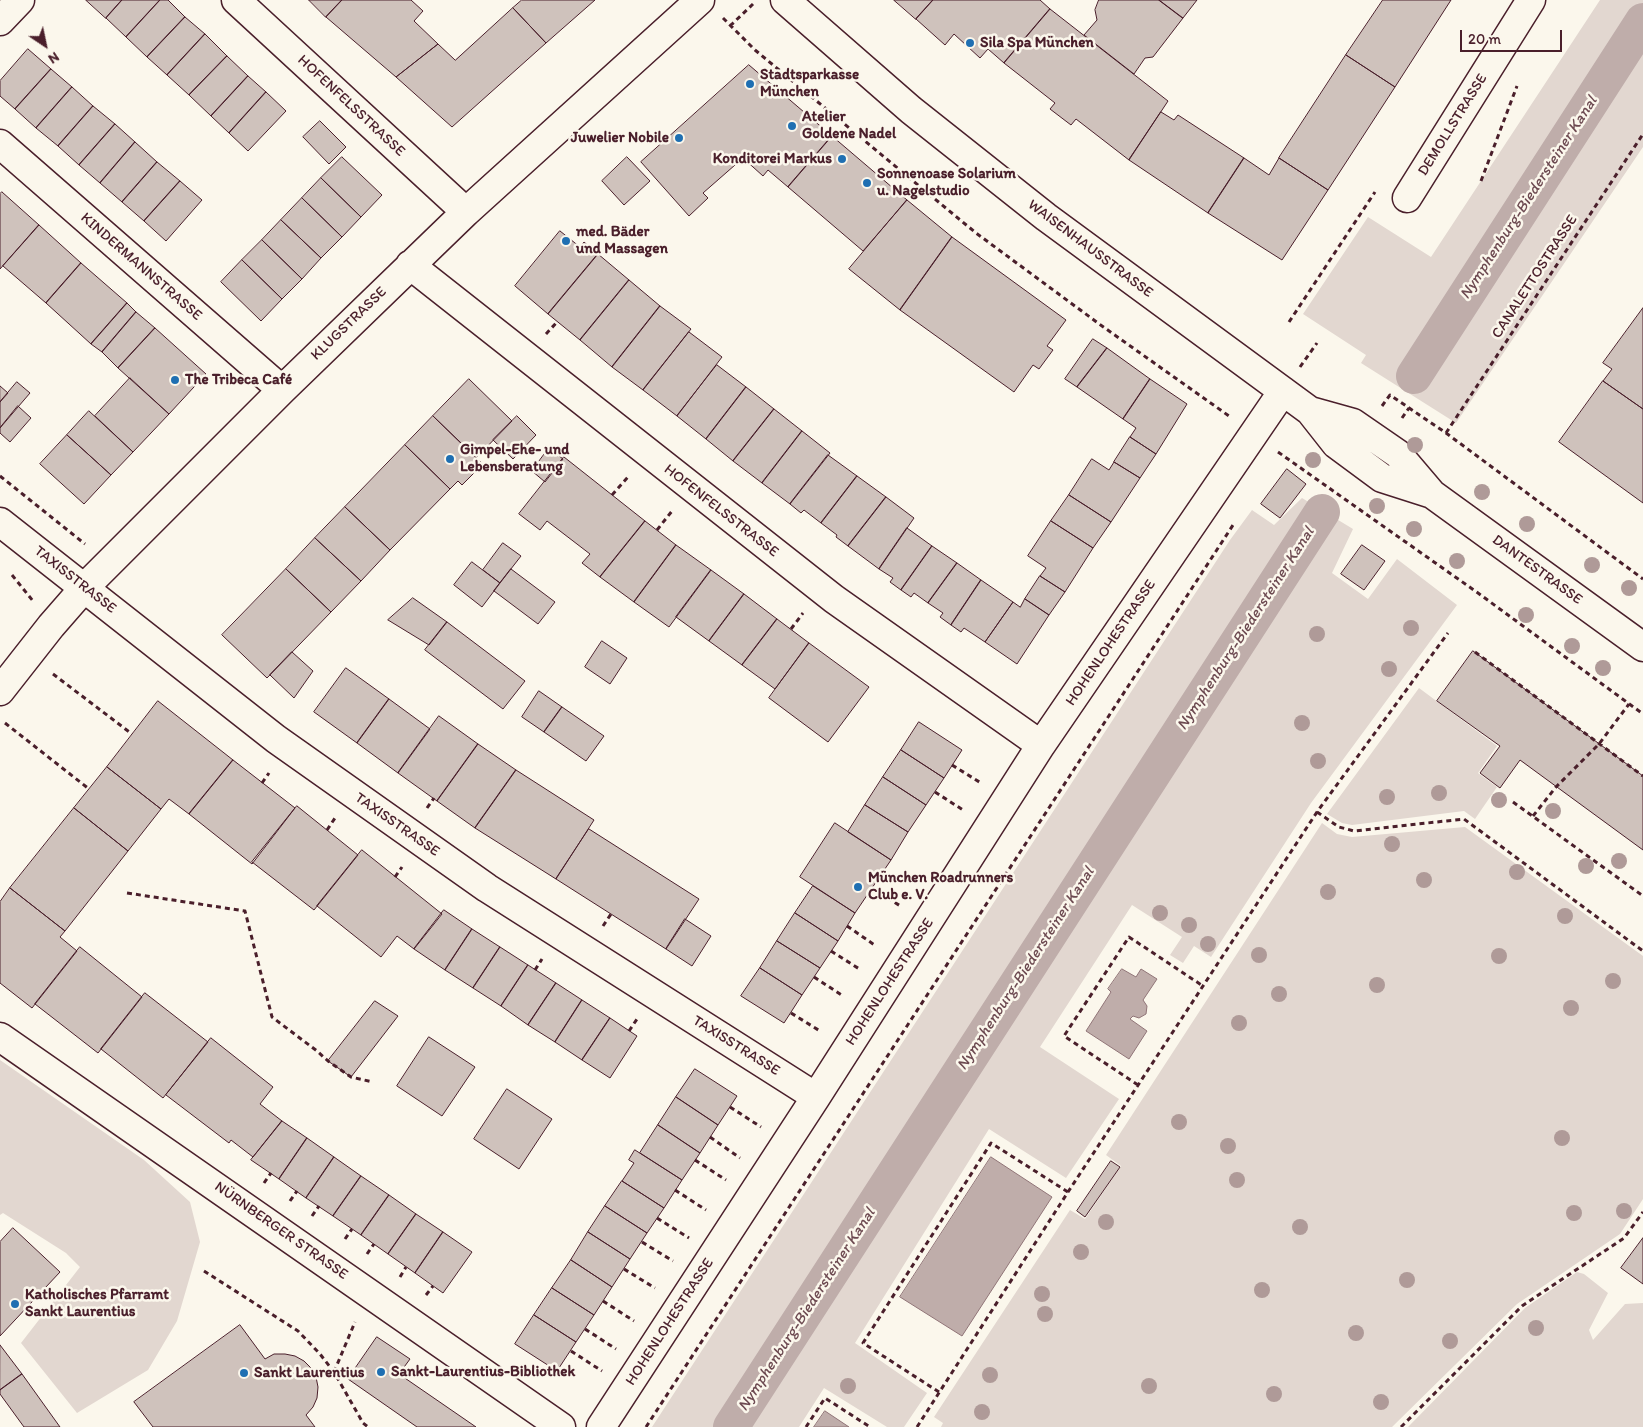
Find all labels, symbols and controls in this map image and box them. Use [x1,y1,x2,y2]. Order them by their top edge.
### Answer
north arrow [20,20,70,70]
scale bar [1463,20,1566,52]
text: 20 m [1468,30,1501,48]
place label: Sila Spa München [980,34,1094,52]
marker: Sila Spa München [964,37,976,49]
text: N [45,48,62,68]
street label: HOFENFELSSTRASSE [293,52,409,160]
place label: Stadtsparkasse München [760,66,859,101]
street label: DEMOLLSTRASSE [1414,71,1492,179]
marker: Stadtsparkasse München [744,78,756,90]
water label: Nymphenburg-Biedersteiner Kanal [1456,93,1602,303]
place label: Atelier Goldene Nadel [802,108,896,143]
marker: Atelier Goldene Nadel [786,120,798,132]
place label: Juwelier Nobile [571,129,669,147]
marker: Juwelier Nobile [673,132,685,144]
place label: Konditorei Markus [713,150,832,168]
marker: Konditorei Markus [836,153,848,165]
place label: Sonnenoase Solarium u. Nagelstudio [877,165,1016,200]
marker: Sonnenoase Solarium u. Nagelstudio [861,177,873,189]
street label: WAISENHAUSSTRASSE [1024,196,1156,302]
street label: KINDERMANNSTRASSE [76,209,206,325]
street label: CANALETTOSTRASSE [1488,212,1582,342]
place label: med. Bäder und Massagen [576,223,668,258]
marker: med. Bäder und Massagen [560,235,572,247]
street label: KLUGSTRASSE [307,283,391,365]
place label: The Tribeca Café [185,371,292,389]
marker: The Tribeca Café [169,374,181,386]
place label: Gimpel-Ehe- und Lebensberatung [460,441,569,476]
marker: Gimpel-Ehe- und Lebensberatung [444,453,456,465]
street label: HOFENFELSSTRASSE [660,461,782,561]
water label: Nymphenburg-Biedersteiner Kanal [1173,524,1319,734]
street label: DANTESTRASSE [1488,531,1586,609]
street label: TAXISSTRASSE [30,542,120,618]
street label: HOHENLOHESTRASSE [1062,577,1160,709]
street label: TAXISSTRASSE [351,789,443,861]
water label: Nymphenburg-Biedersteiner Kanal [953,864,1099,1074]
place label: München Roadrunners Club e. V. [868,869,1013,904]
marker: München Roadrunners Club e. V. [852,881,864,893]
street label: HOHENLOHESTRASSE [842,915,938,1049]
street label: TAXISSTRASSE [689,1012,783,1080]
street label: NÜRNBERGER STRASSE [211,1178,351,1284]
water label: Nymphenburg-Biedersteiner Kanal [734,1205,880,1415]
street label: HOHENLOHESTRASSE [622,1255,718,1389]
place label: Katholisches Pfarramt Sankt Laurentius [25,1286,169,1321]
marker: Katholisches Pfarramt Sankt Laurentius [9,1298,21,1310]
place label: Sankt-Laurentius-Bibliothek [391,1363,575,1381]
place label: Sankt Laurentius [254,1364,364,1382]
marker: Sankt-Laurentius-Bibliothek [375,1366,387,1378]
marker: Sankt Laurentius [238,1367,250,1379]

